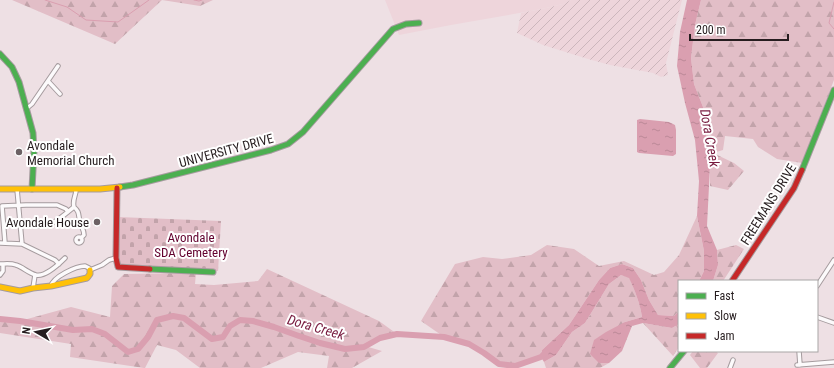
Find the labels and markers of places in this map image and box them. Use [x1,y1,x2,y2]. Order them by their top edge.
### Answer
place label: Avondale Memorial Church [27,138,114,168]
marker: Avondale Memorial Church [14,147,24,157]
place label: Avondale House [6,215,89,230]
marker: Avondale House [92,217,102,227]

